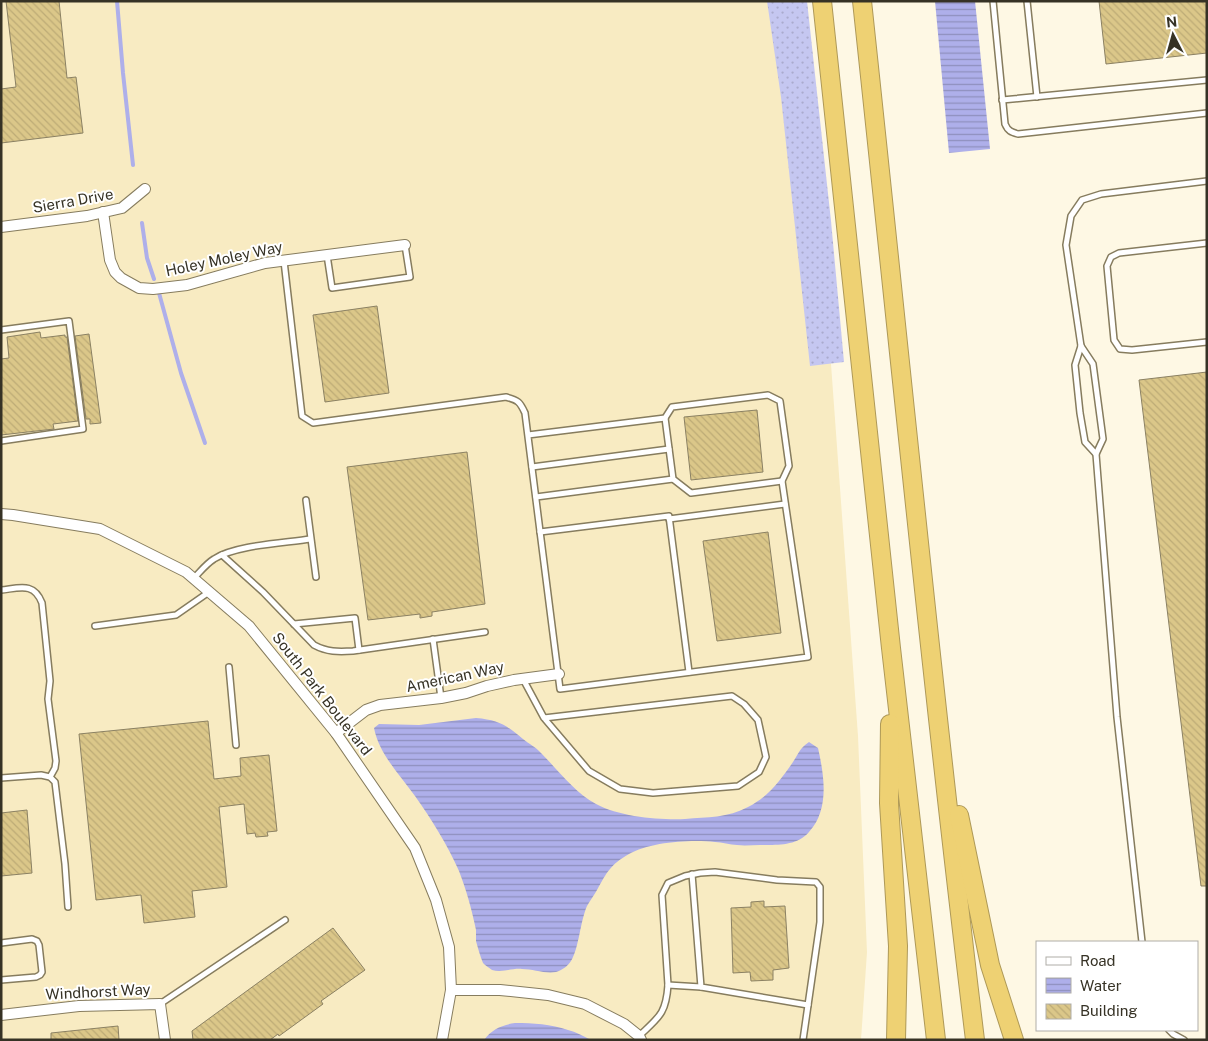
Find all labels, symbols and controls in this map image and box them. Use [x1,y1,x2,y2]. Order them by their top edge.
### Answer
north arrow [1148,10,1198,60]
text: N [1165,14,1178,31]
street label: Sierra Drive [31,185,115,216]
street label: Holey Moley Way [164,238,284,279]
street label: South Park Boulevard [269,629,376,759]
street label: American Way [404,658,505,695]
legend [1036,941,1198,1031]
text: Road [1080,952,1116,969]
text: Water [1080,977,1122,994]
street label: Windhorst Way [45,980,151,1003]
text: Building [1080,1002,1138,1019]

